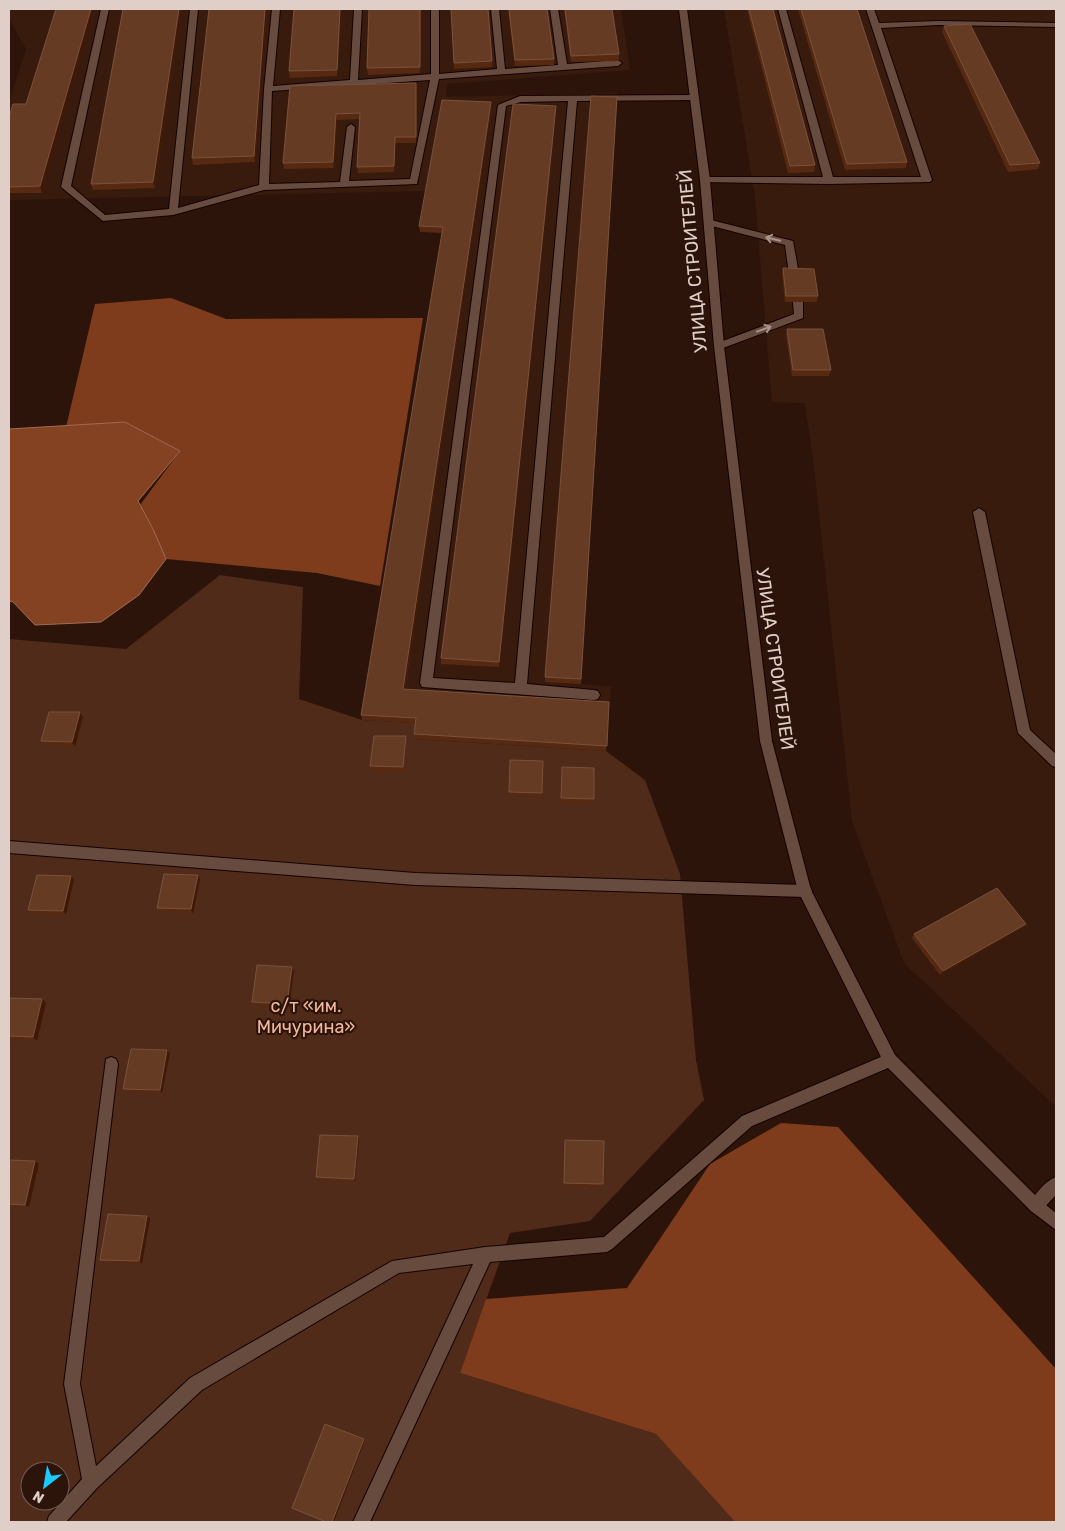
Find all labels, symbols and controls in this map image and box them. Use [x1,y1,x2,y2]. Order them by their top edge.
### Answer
street label: УЛИЦА СТРОИТЕЛЕЙ [674,169,712,353]
one-way arrow [765,234,781,243]
one-way arrow [756,324,772,333]
street label: УЛИЦА СТРОИТЕЛЕЙ [751,567,799,751]
park label: с/т «им. Мичурина» [257,995,355,1038]
north arrow [20,1461,70,1511]
text: N [30,1487,47,1507]

